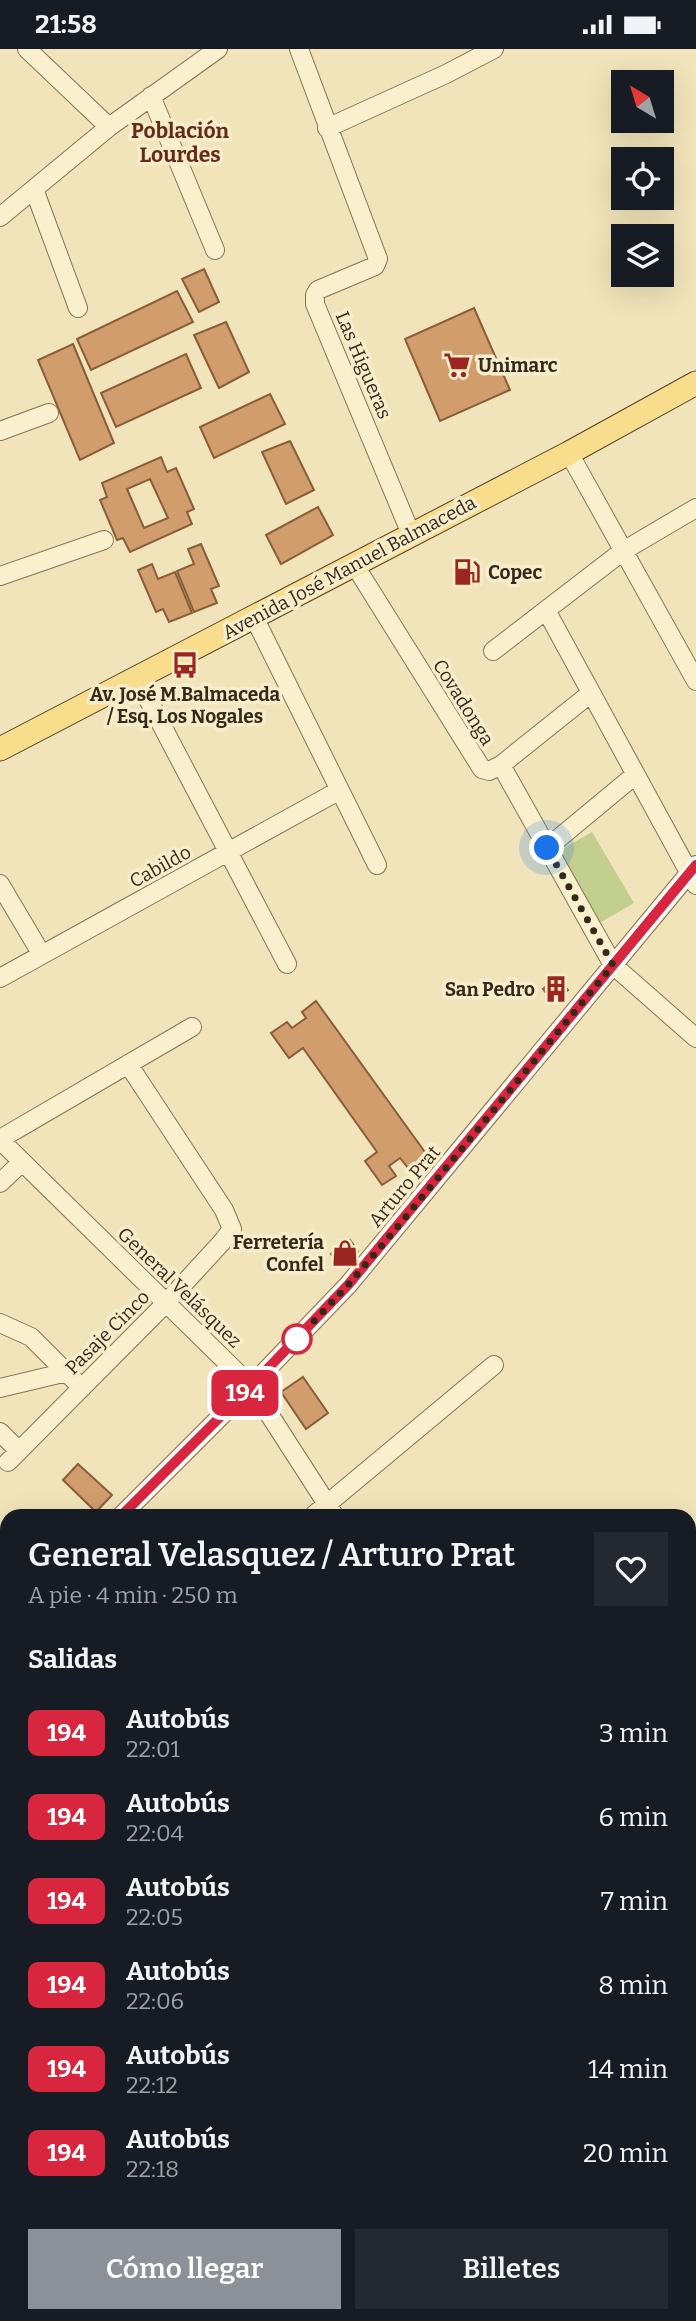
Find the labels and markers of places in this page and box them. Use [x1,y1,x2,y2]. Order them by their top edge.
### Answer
supermarket icon: Unimarc [442,350,472,380]
place label: Unimarc [478,354,558,377]
fuel station icon: Copec [452,557,482,587]
place label: Copec [488,561,543,584]
bus stop icon: Av. José M.Balmaceda / Esq. Los Nogales [170,650,200,680]
place label: Av. José M.Balmaceda / Esq. Los Nogales [90,683,281,728]
building icon: San Pedro [541,974,571,1004]
place label: San Pedro [445,978,535,1001]
place label: Ferretería Confel [233,1231,324,1276]
shop icon: Ferretería Confel [330,1238,360,1268]
unlabelled marker [282,1324,312,1354]

